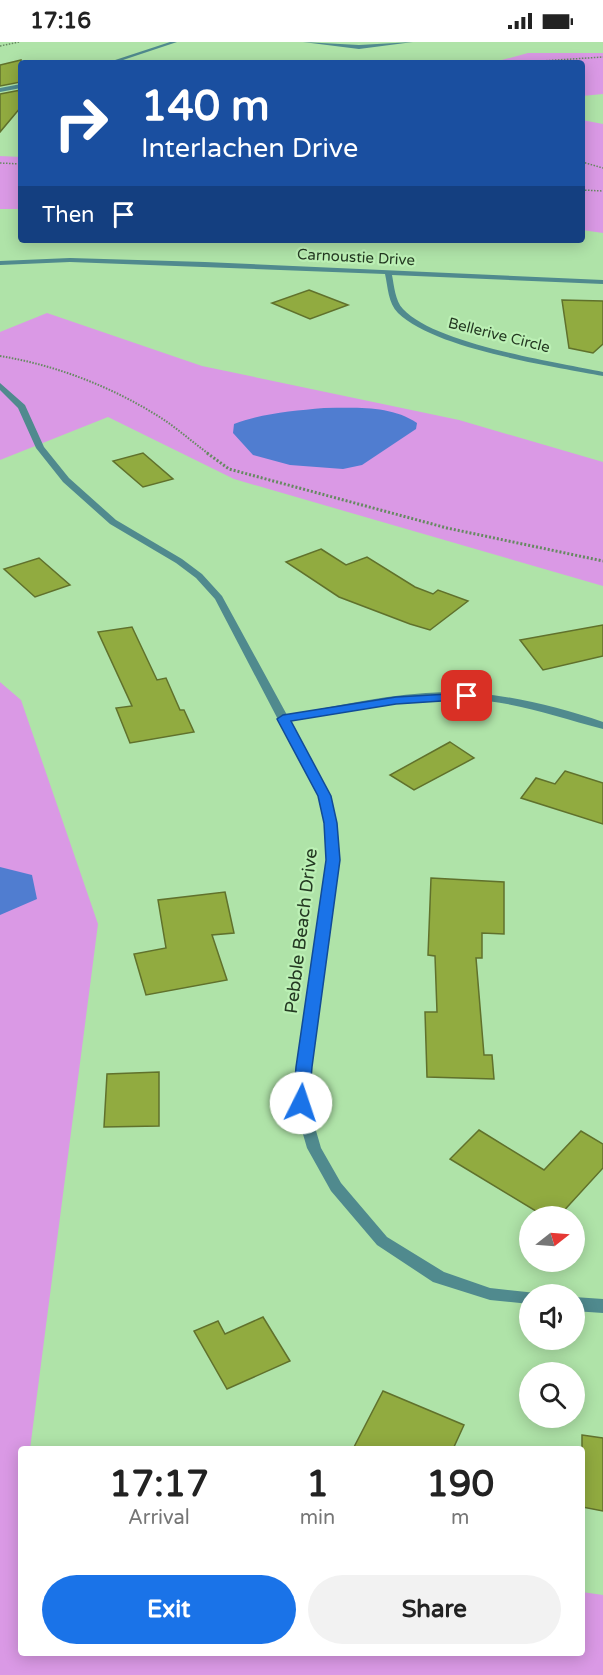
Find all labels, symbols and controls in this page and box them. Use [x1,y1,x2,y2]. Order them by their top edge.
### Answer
text: 17:16 [30,8,91,34]
text: 140 m [141,81,270,132]
icon: right [42,84,120,162]
text: Interlachen Drive [141,132,358,165]
icon: arrive [107,198,140,231]
text: Then [42,202,95,228]
street label: Carnoustie Drive [297,245,415,269]
street label: Bellerive Circle [446,314,552,356]
pin [441,670,492,721]
icon: arrive [450,679,483,712]
street label: Pebble Beach Drive [280,847,322,1015]
position arrow [269,1071,333,1135]
north arrow [519,1206,585,1272]
map controls [519,1206,585,1428]
button: sound [519,1284,585,1350]
button: search [519,1362,585,1428]
text: 17:17 [109,1463,209,1506]
text: 1 [306,1463,329,1506]
text: 190 [426,1463,494,1506]
text: Arrival [128,1506,190,1530]
text: min [300,1506,335,1530]
text: m [451,1506,469,1530]
button: Exit [42,1575,296,1644]
button: Share [308,1575,561,1644]

